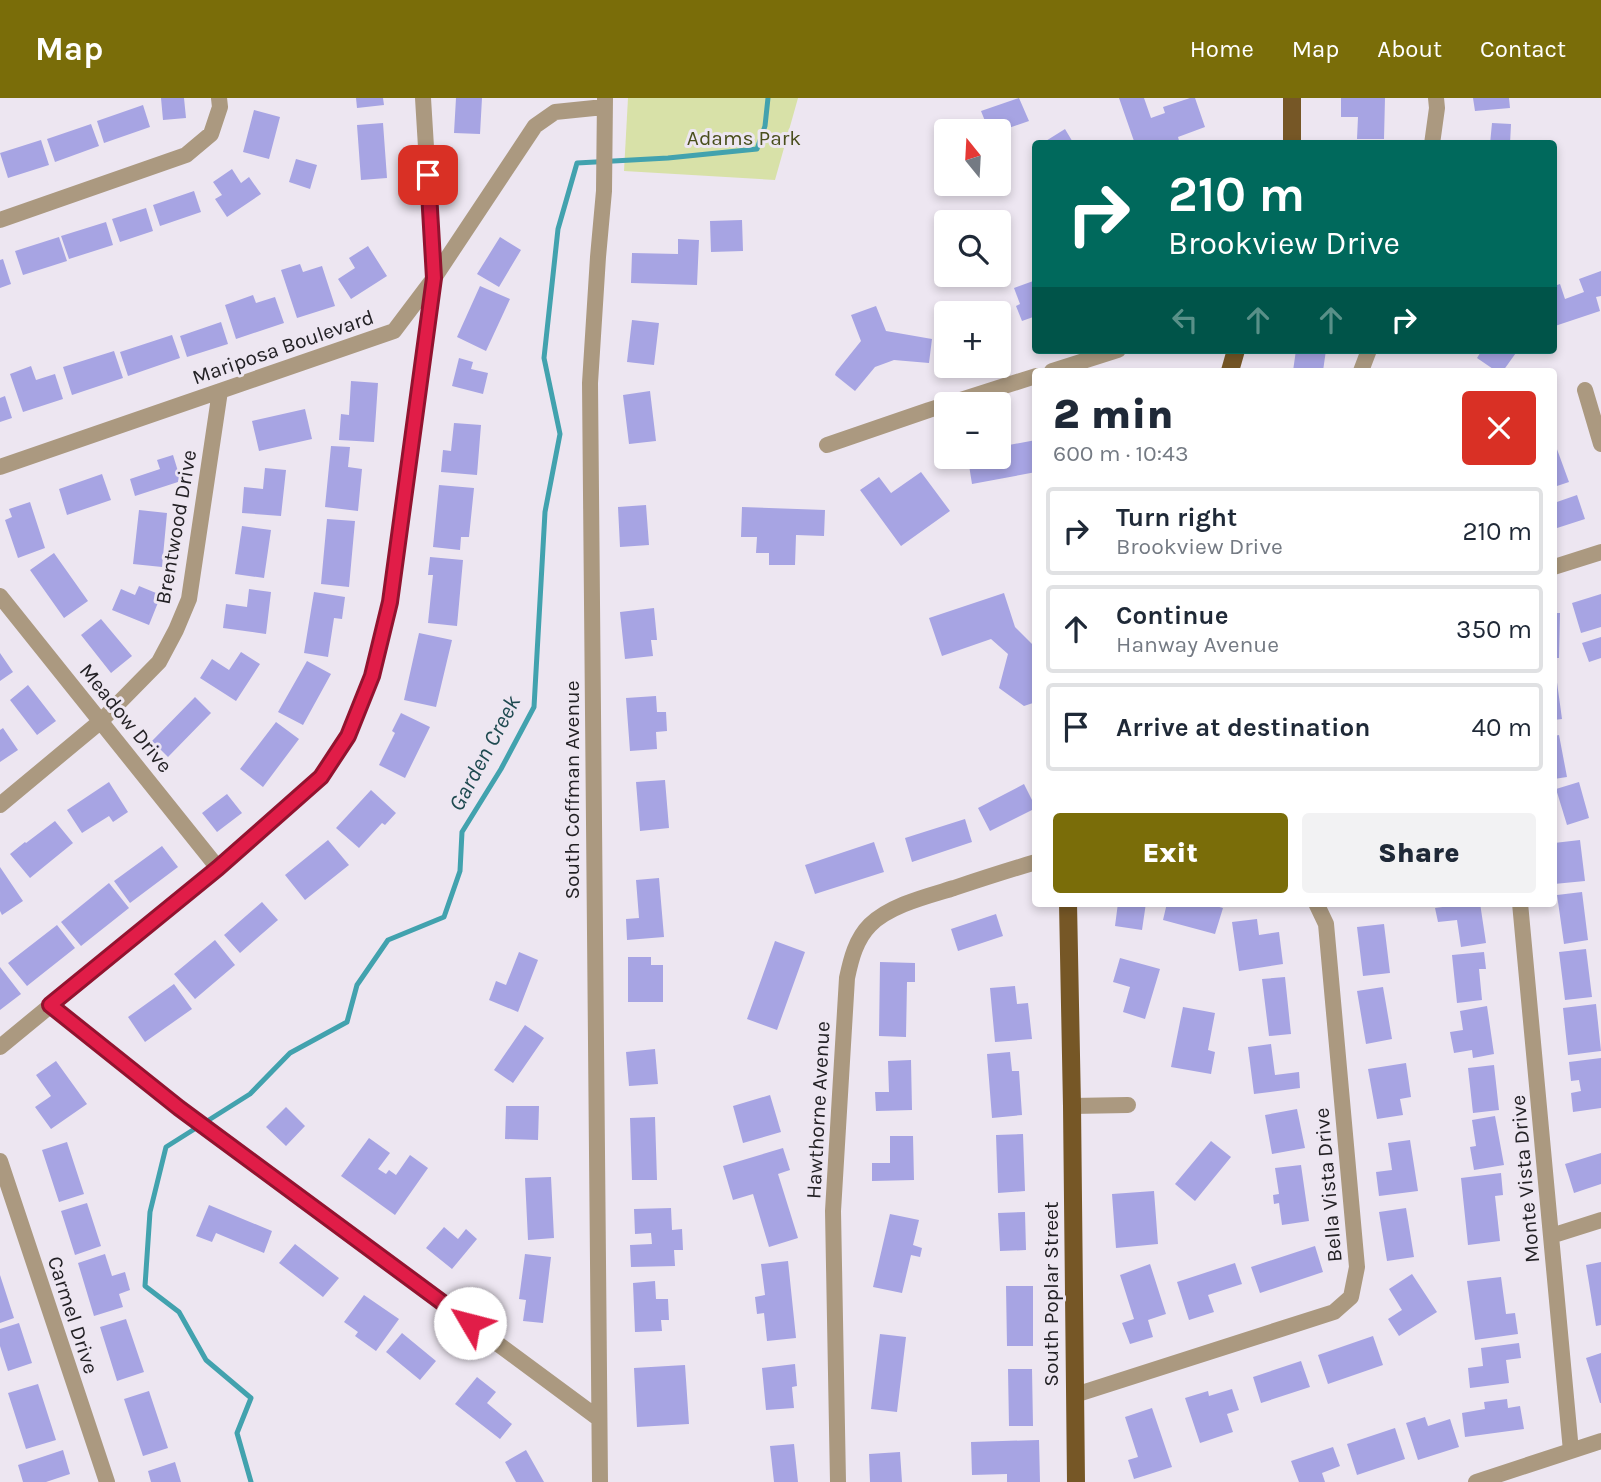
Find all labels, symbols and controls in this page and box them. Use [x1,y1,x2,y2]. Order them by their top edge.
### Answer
text: Map [35,30,103,68]
text: Home [1190,35,1254,63]
text: Map [1292,35,1339,63]
text: About [1377,35,1442,63]
text: Contact [1480,35,1566,63]
north arrow [934,119,1012,196]
map controls [934,119,1011,469]
park label: Adams Park [687,126,801,150]
pin [398,145,458,205]
icon: arrive [409,156,447,194]
text: 210 m [1168,166,1305,223]
icon: right [1053,168,1144,259]
button: search [934,210,1011,287]
text: Brookview Drive [1168,225,1400,262]
button: + [934,301,1011,378]
icon: left [1166,301,1204,339]
icon: ahead [1239,301,1277,339]
icon: ahead [1312,301,1350,339]
icon: right [1385,301,1423,339]
street label: Mariposa Boulevard [189,305,377,389]
text: 2 min [1053,389,1173,439]
button: close [1462,391,1536,465]
button: − [934,392,1011,469]
text: 600 m · 10:43 [1053,440,1188,467]
street label: Brentwood Drive [151,448,201,606]
text: Turn right [1116,502,1237,533]
icon: right [1057,512,1095,550]
text: 210 m [1462,516,1532,547]
text: Brookview Drive [1116,533,1283,560]
text: Continue [1116,600,1228,631]
icon: ahead [1057,610,1095,648]
text: 350 m [1456,614,1532,645]
text: Hanway Avenue [1116,631,1279,658]
street label: Meadow Drive [75,659,177,777]
street label: South Coffman Avenue [560,680,584,900]
water label: Garden Creek [443,691,526,816]
icon: arrive [1057,708,1095,746]
text: Arrive at destination [1116,712,1370,743]
text: 40 m [1472,712,1532,743]
button: Exit [1053,813,1288,893]
button: Share [1302,813,1536,893]
street label: Hawthorne Avenue [801,1020,835,1200]
street label: Monte Vista Drive [1506,1094,1544,1264]
street label: Bella Vista Drive [1309,1107,1347,1263]
street label: South Poplar Street [1039,1201,1063,1387]
street label: Carmel Drive [43,1253,103,1377]
position arrow [433,1286,507,1360]

